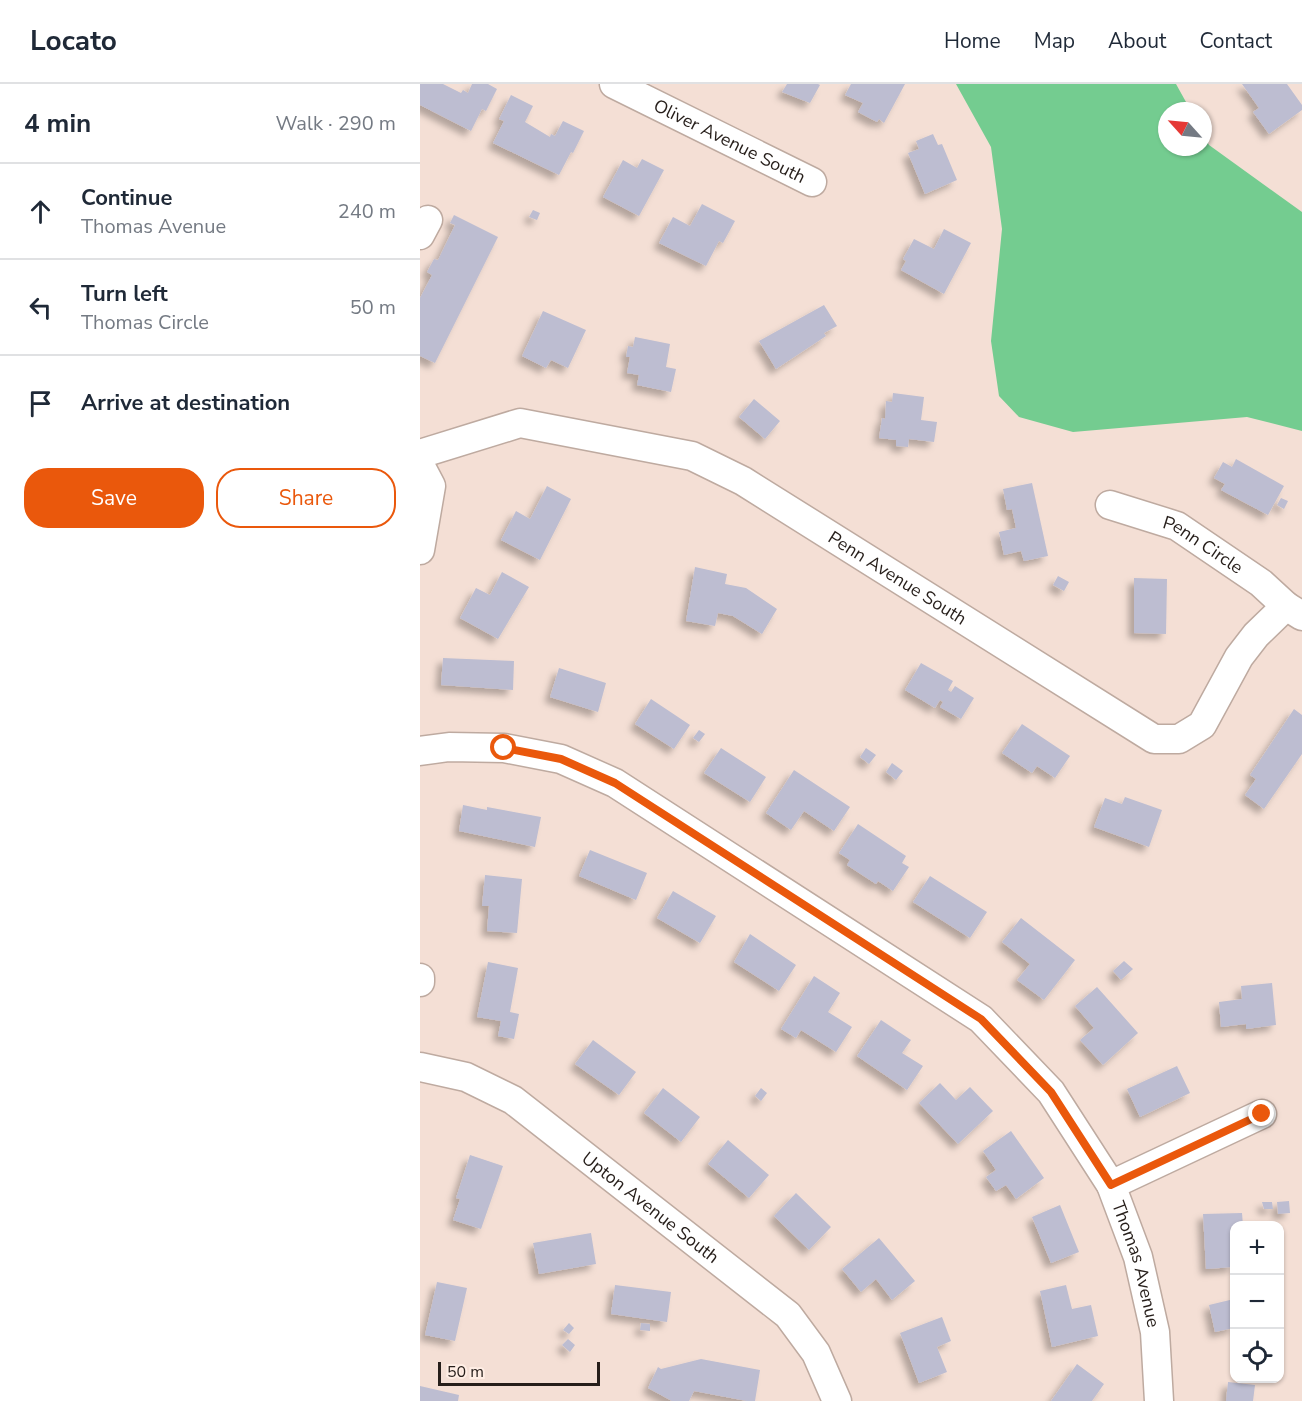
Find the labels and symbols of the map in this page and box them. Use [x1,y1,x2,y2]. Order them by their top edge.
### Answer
street label: Oliver Avenue South [650,93,810,189]
north arrow [1158,102,1212,156]
street label: Penn Circle [1160,510,1248,579]
street label: Penn Avenue South [824,525,971,630]
route start [490,734,516,760]
route end [1248,1100,1274,1126]
street label: Upton Avenue South [577,1146,724,1269]
street label: Thomas Avenue [1106,1198,1166,1330]
scale bar [438,1359,600,1386]

